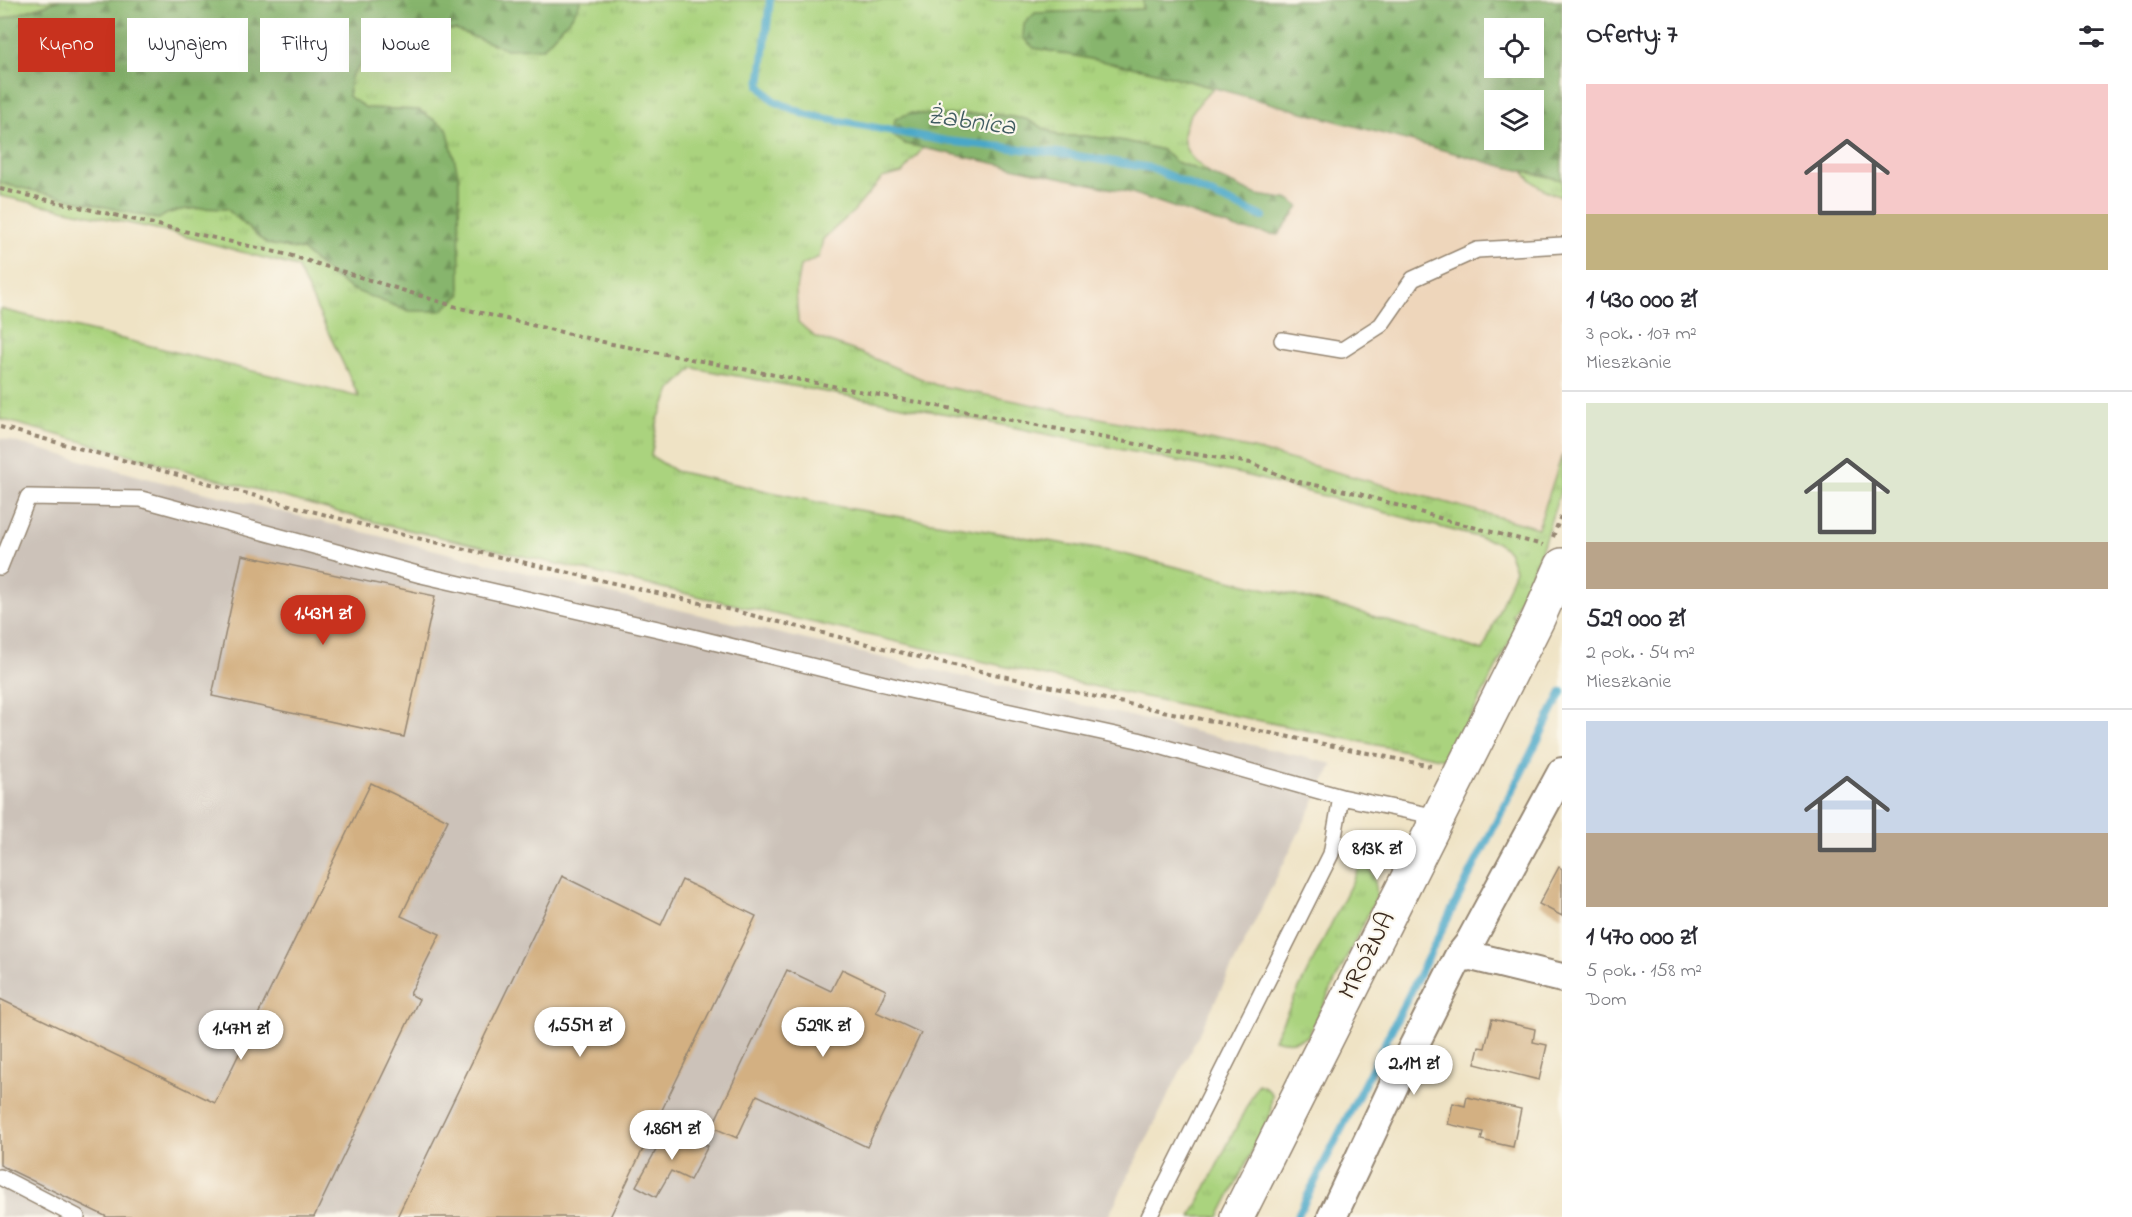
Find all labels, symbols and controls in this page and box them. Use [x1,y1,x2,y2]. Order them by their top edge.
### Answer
text: Oferty: 7 [1586,17,1677,55]
chip: Kupno [18,18,115,72]
chip: Wynajem [127,18,248,72]
chip: Filtry [260,18,349,72]
chip: Nowe [361,18,451,72]
map controls [1484,18,1544,150]
button: locate [1484,18,1544,78]
icon: filters [2075,20,2108,53]
button: layers [1484,90,1544,150]
water label: Żabnica [924,97,1018,148]
icon: home [1793,123,1901,231]
text: 1 430 000 zł [1586,282,1697,320]
text: 3 pok. · 107 m² [1586,320,1697,349]
text: Mieszkanie [1586,349,1671,378]
icon: home [1793,442,1901,550]
pin: 1.43M zł [261,595,385,646]
text: 1.43M zł [295,600,352,629]
text: 529 000 zł [1586,601,1685,639]
text: 2 pok. · 54 m² [1586,639,1695,668]
text: Mieszkanie [1586,668,1671,697]
icon: home [1793,760,1901,868]
pin: 813K zł [1322,830,1432,881]
text: 813K zł [1352,835,1402,864]
street label: MROŹNA [1330,905,1406,1007]
text: 1 470 000 zł [1586,919,1697,957]
text: 5 pok. · 158 m² [1586,957,1702,986]
text: Dom [1586,986,1627,1015]
pin: 1.55M zł [518,1007,642,1058]
pin: 529K zł [768,1007,878,1058]
pin: 1.47M zł [179,1010,303,1061]
text: 1.55M zł [548,1012,612,1041]
text: 529K zł [795,1012,851,1041]
text: 1.47M zł [213,1015,269,1044]
pin: 2.1M zł [1359,1045,1469,1096]
text: 2.1M zł [1389,1050,1439,1079]
pin: 1.86M zł [610,1110,734,1161]
text: 1.86M zł [644,1115,700,1144]

